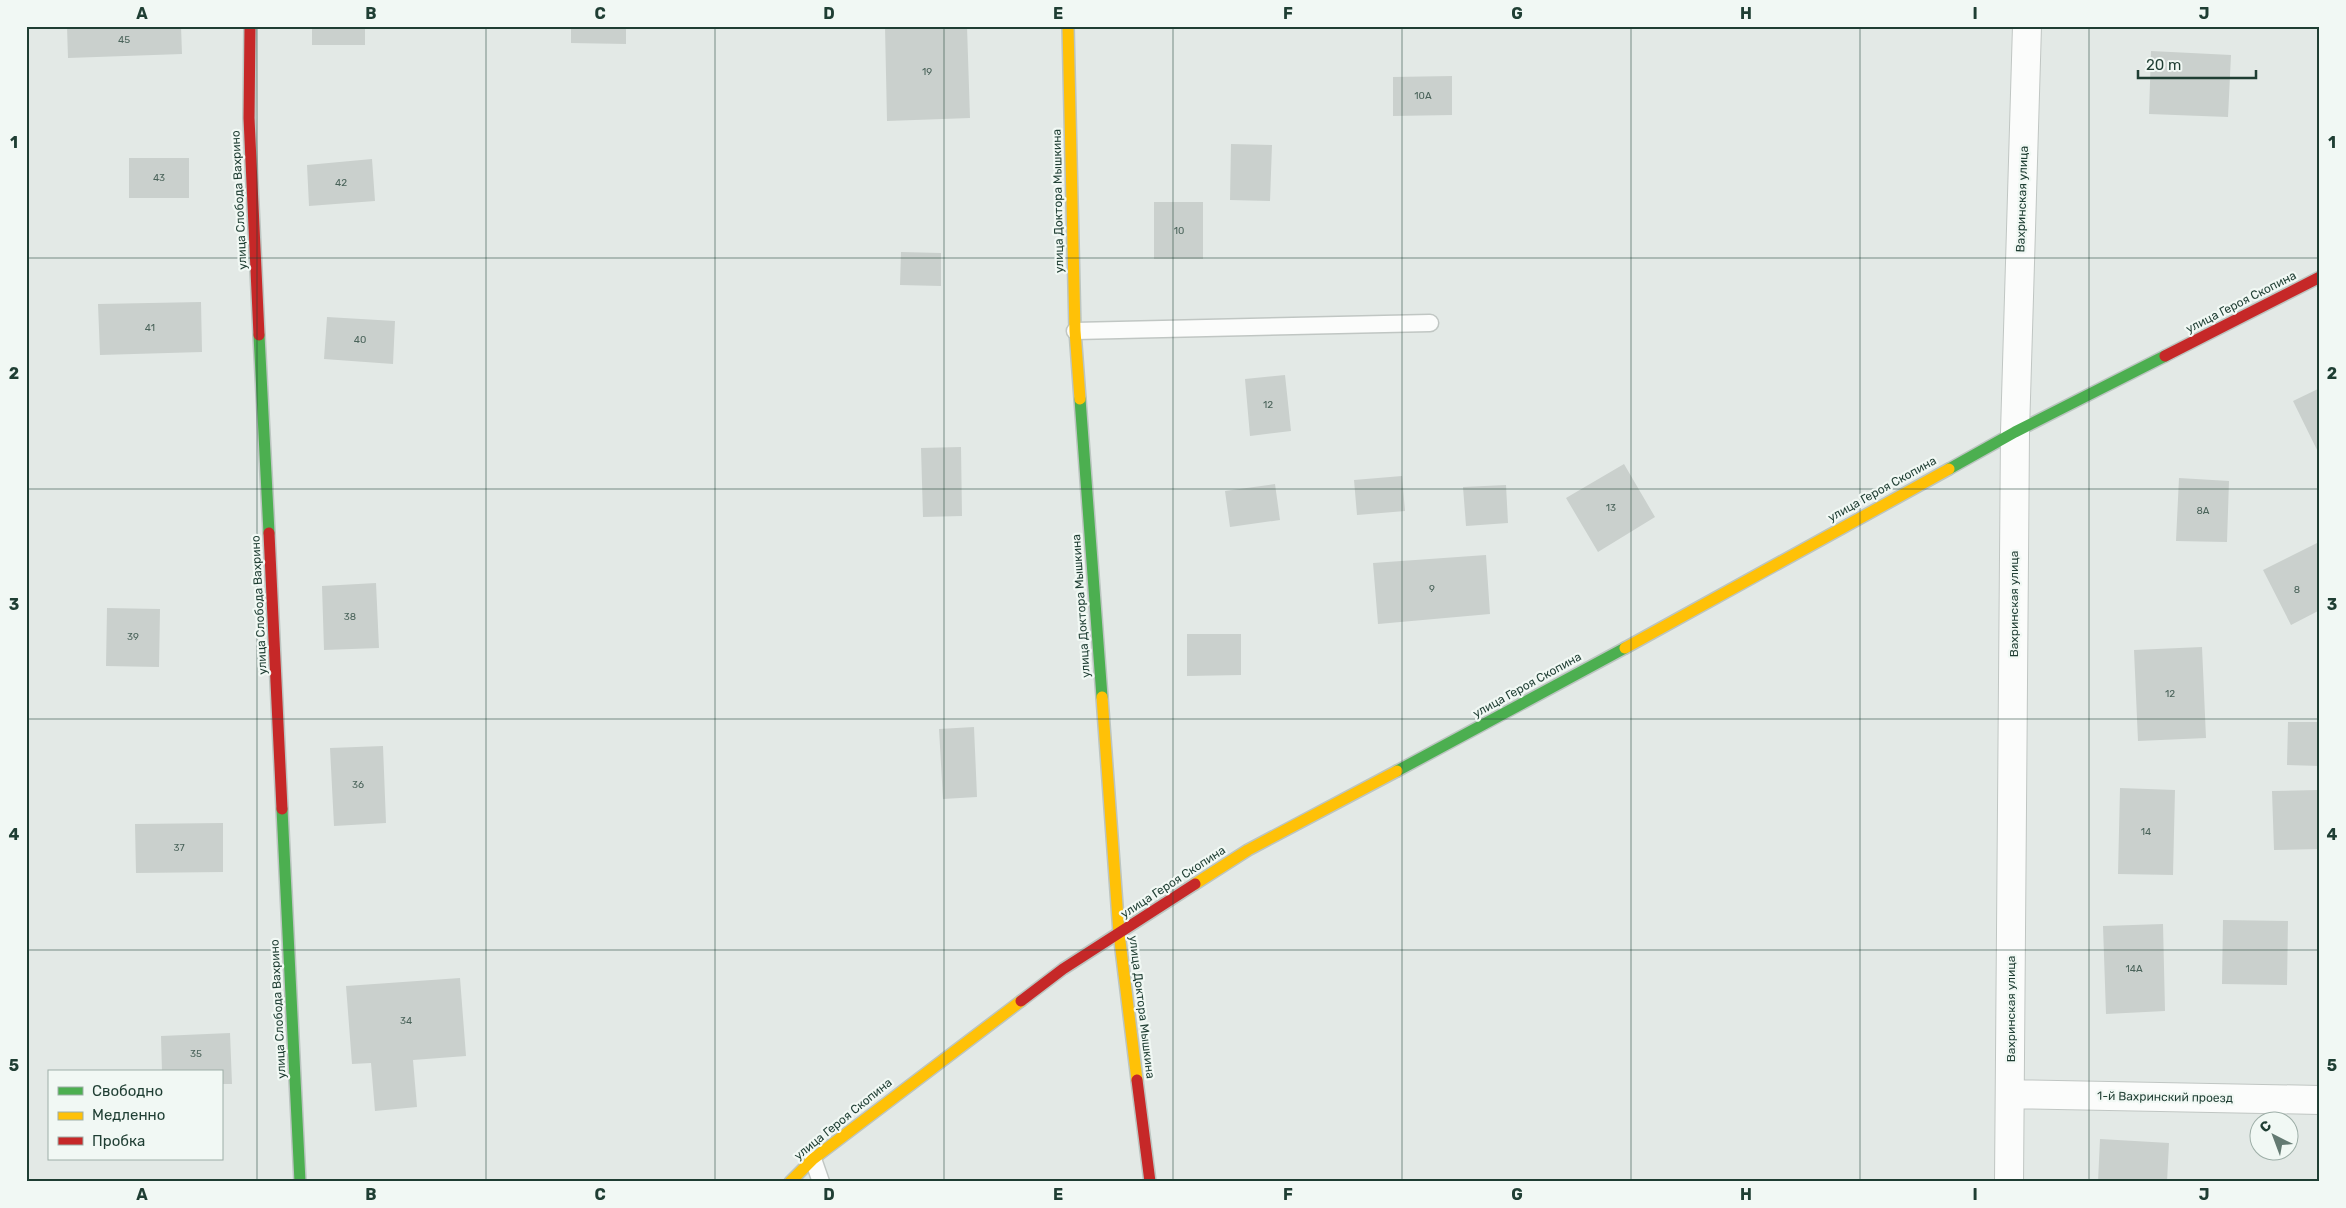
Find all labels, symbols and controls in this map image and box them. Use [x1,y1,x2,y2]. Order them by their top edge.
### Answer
text: A [136,4,148,23]
text: B [365,4,377,23]
text: C [594,4,606,23]
text: D [823,4,835,23]
text: E [1053,4,1063,23]
text: F [1283,4,1293,23]
text: G [1511,4,1523,23]
text: H [1740,4,1752,23]
text: I [1972,4,1978,23]
text: J [2199,4,2209,23]
house number: 45 [118,34,130,46]
scale bar [2138,48,2256,80]
text: 20 m [2146,56,2181,74]
house number: 19 [922,66,932,78]
house number: 10А [1414,90,1432,102]
street label: улица Доктора Мышкина [1050,129,1066,273]
street label: улица Слобода Вахрино [228,130,250,270]
text: 1 [10,133,18,152]
text: 1 [2328,133,2336,152]
street label: Вахринская улица [2013,146,2031,252]
house number: 43 [153,172,165,184]
house number: 42 [335,177,347,189]
house number: 10 [1174,225,1184,237]
street label: улица Героя Скопина [2184,268,2298,336]
house number: 41 [145,322,155,334]
house number: 40 [354,334,366,346]
text: 2 [9,364,19,383]
text: 2 [2327,364,2337,383]
house number: 12 [1263,399,1273,411]
street label: улица Героя Скопина [1825,453,1939,525]
house number: 13 [1606,502,1616,514]
house number: 8А [2196,505,2210,517]
street label: улица Доктора Мышкина [1069,534,1093,678]
street label: улица Слобода Вахрино [248,535,270,675]
street label: Вахринская улица [2007,551,2021,657]
house number: 9 [1429,583,1435,595]
house number: 8 [2294,584,2300,596]
text: 3 [9,595,19,614]
text: 3 [2327,595,2337,614]
house number: 38 [344,611,356,623]
house number: 39 [127,631,139,643]
street label: улица Героя Скопина [1470,649,1584,721]
house number: 12 [2165,688,2175,700]
house number: 36 [352,779,364,791]
text: 4 [9,825,20,844]
text: 4 [2327,825,2338,844]
house number: 14 [2141,826,2151,838]
house number: 37 [173,842,185,854]
street label: улица Героя Скопина [1118,843,1228,921]
street label: улица Доктора Мышкина [1126,935,1158,1079]
street label: улица Слобода Вахрино [267,939,289,1079]
street label: Вахринская улица [2004,956,2018,1062]
house number: 14А [2125,963,2143,975]
house number: 34 [400,1015,412,1027]
house number: 35 [190,1048,202,1060]
text: 5 [9,1056,19,1075]
text: 5 [2327,1056,2337,1075]
legend [48,1070,222,1160]
street label: улица Героя Скопина [791,1075,895,1163]
text: Свободно [92,1082,163,1100]
street label: 1-й Вахринский проезд [2097,1089,2233,1105]
text: Медленно [92,1106,165,1124]
north arrow [2248,1110,2298,1160]
text: С [2256,1117,2275,1136]
text: Пробка [92,1132,145,1150]
text: A [136,1185,148,1204]
text: B [365,1185,377,1204]
text: C [594,1185,606,1204]
text: D [823,1185,835,1204]
text: E [1053,1185,1063,1204]
text: F [1283,1185,1293,1204]
text: G [1511,1185,1523,1204]
text: H [1740,1185,1752,1204]
text: I [1972,1185,1978,1204]
text: J [2199,1185,2209,1204]

